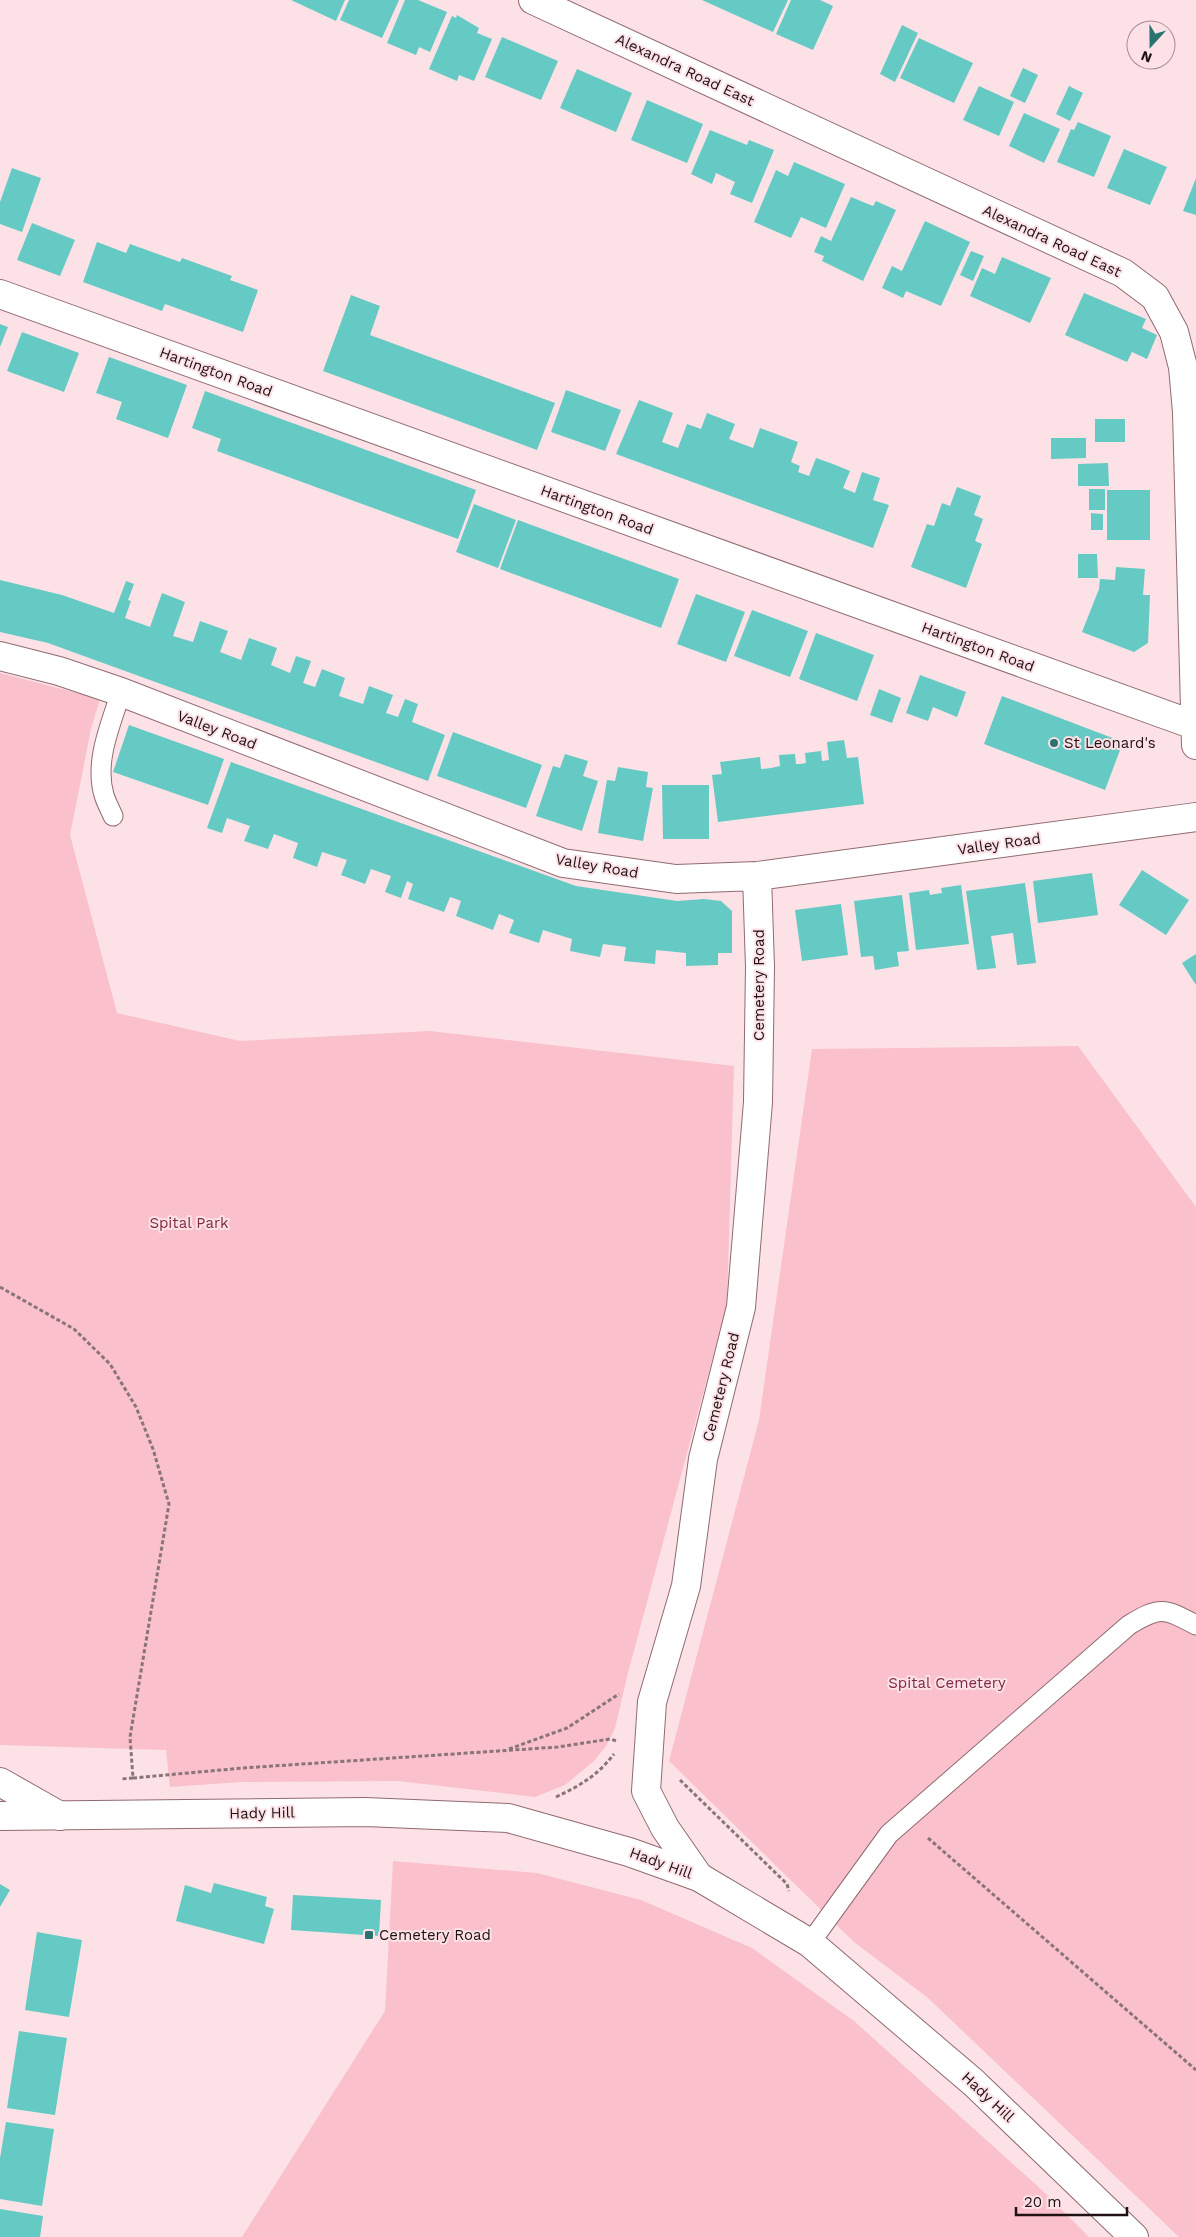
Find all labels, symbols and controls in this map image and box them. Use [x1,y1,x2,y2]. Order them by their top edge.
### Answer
north arrow [1126,20,1176,70]
street label: Alexandra Road East [613,30,758,110]
text: N [1139,48,1154,66]
street label: Alexandra Road East [980,201,1125,281]
street label: Hartington Road [157,343,275,401]
street label: Hartington Road [538,481,656,539]
street label: Hartington Road [919,618,1037,676]
street label: Valley Road [175,707,259,753]
place label: St Leonard's [1064,734,1156,752]
marker: St Leonard's [1048,737,1060,749]
street label: Valley Road [956,829,1042,859]
street label: Valley Road [554,850,640,882]
street label: Cemetery Road [750,929,768,1041]
park label: Spital Park [149,1214,229,1232]
street label: Cemetery Road [699,1331,743,1443]
park label: Spital Cemetery [888,1674,1006,1692]
street label: Hady Hill [229,1803,295,1823]
street label: Hady Hill [627,1843,695,1883]
place label: Cemetery Road [379,1926,491,1944]
marker: Cemetery Road [363,1929,375,1941]
street label: Hady Hill [958,2068,1018,2126]
scale bar [1016,2184,1127,2216]
text: 20 m [1024,2193,1062,2211]

